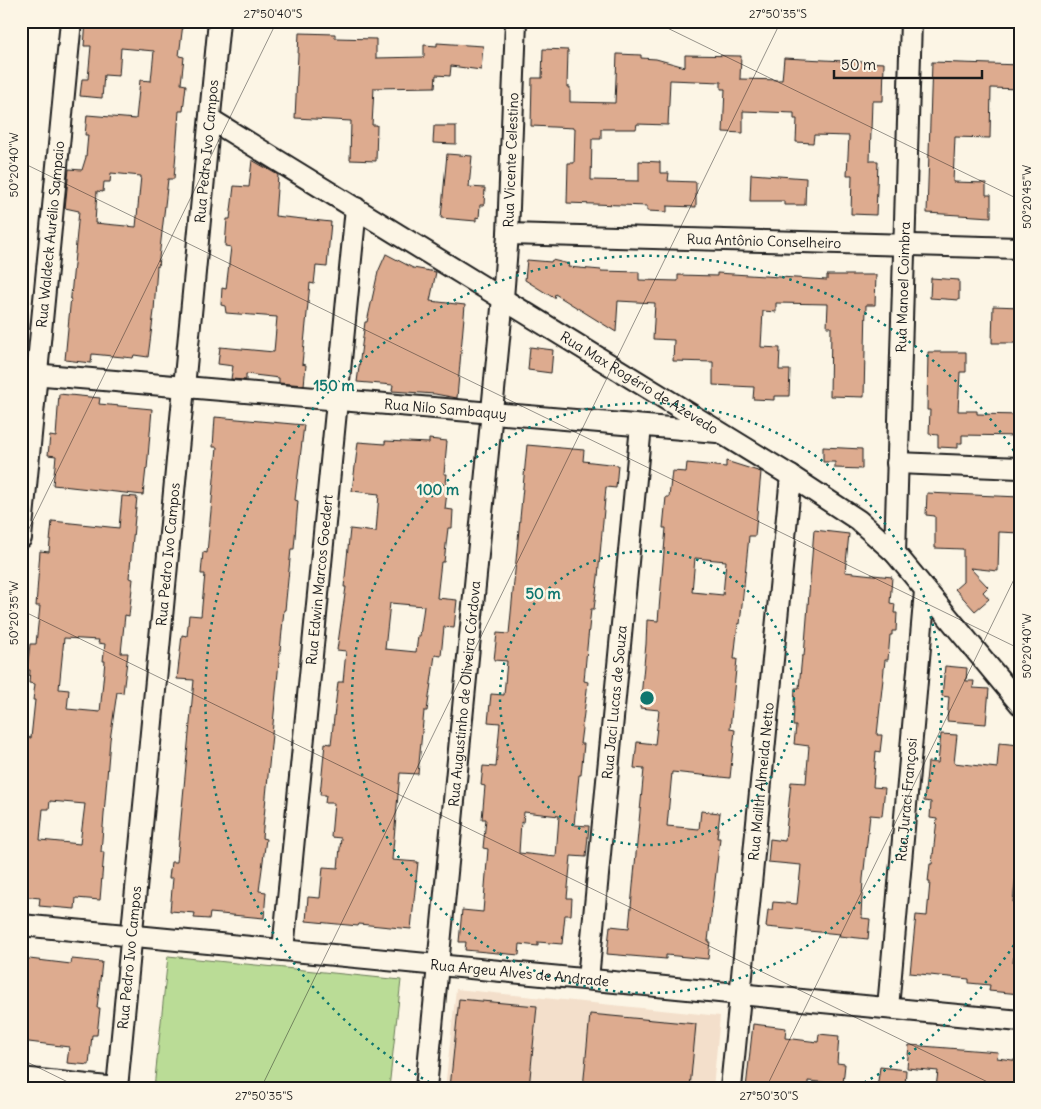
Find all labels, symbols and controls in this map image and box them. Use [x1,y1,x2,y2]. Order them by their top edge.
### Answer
text: 27°50'40"S [244,6,303,21]
text: 27°50'35"S [749,6,807,21]
scale bar [834,48,981,80]
text: 50 m [841,55,876,74]
street label: Rua Pedro Ivo Campos [191,79,222,224]
street label: Rua Vicente Celestino [499,92,522,228]
text: 50°20'40"W [6,132,21,198]
street label: Rua Waldeck Aurélio Sampaio [32,140,68,329]
text: 50°20'45"W [1019,165,1034,229]
street label: Rua Manoel Coimbra [892,221,914,353]
street label: Rua Antônio Conselheiro [686,230,842,252]
street label: Rua Max Rogério de Azevedo [557,327,722,438]
text: 150 m [313,376,355,395]
street label: Rua Nilo Sambaquy [383,395,508,423]
text: 100 m [417,480,459,499]
street label: Rua Pedro Ivo Campos [152,482,184,627]
street label: Rua Edwin Marcos Goedert [302,493,337,666]
street label: Rua Augustinho de Oliveira Córdova [444,580,484,808]
text: 50°20'35"W [6,581,21,645]
text: 50 m [525,584,561,603]
text: 50°20'40"W [1019,613,1034,679]
street label: Rua Jaci Lucas de Souza [598,624,631,780]
centre of rings [638,689,656,707]
street label: Rua Mailth Almeida Netto [744,701,778,862]
street label: Rua Juraci Françosi [892,737,921,862]
street label: Rua Pedro Ivo Campos [114,885,145,1030]
street label: Rua Argeu Alves de Andrade [429,955,610,990]
text: 27°50'35"S [235,1088,293,1103]
text: 27°50'30"S [739,1088,799,1103]

